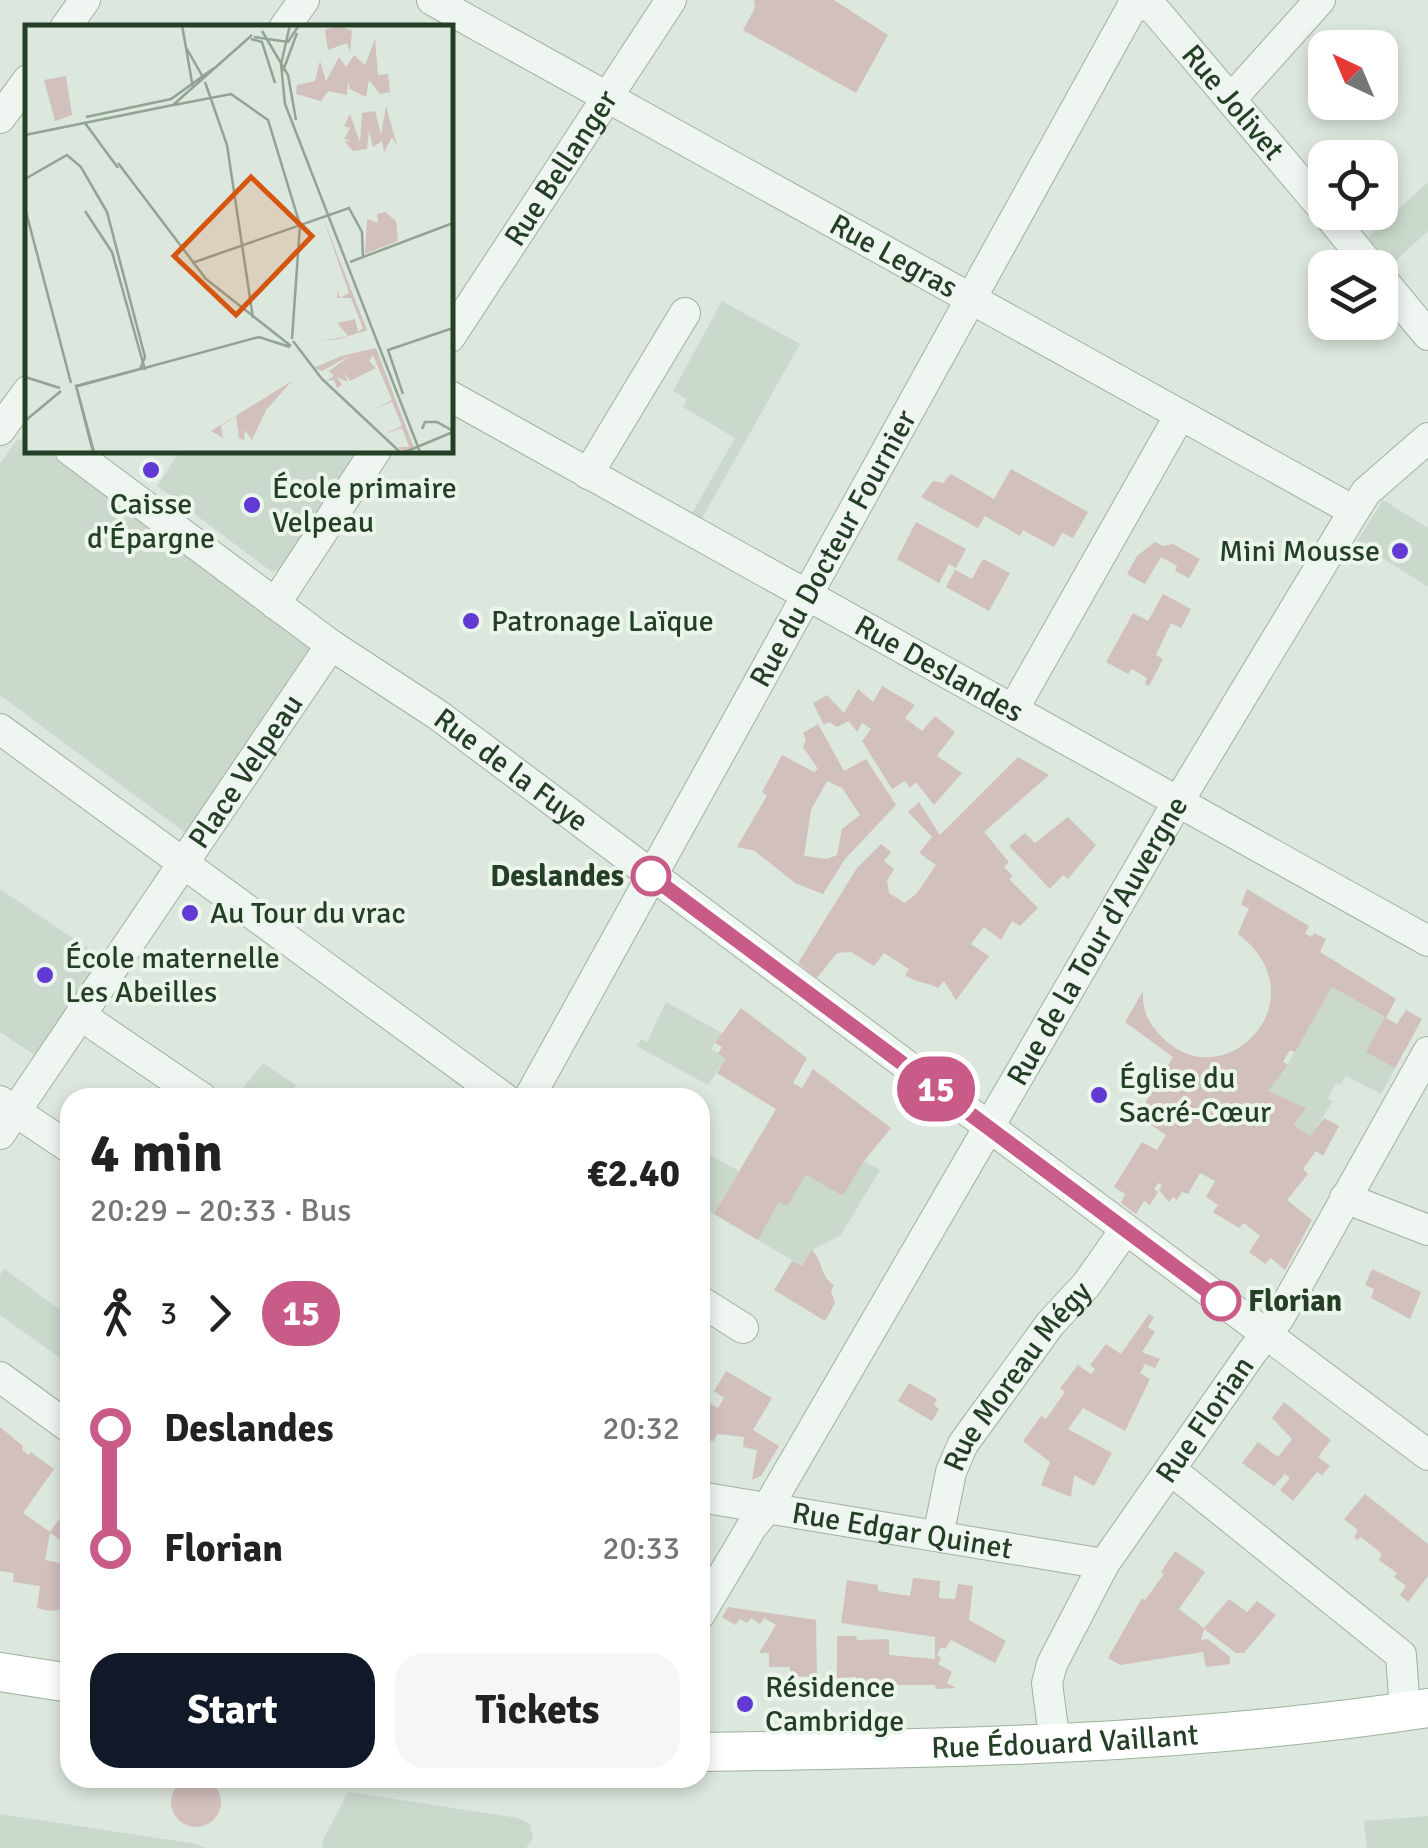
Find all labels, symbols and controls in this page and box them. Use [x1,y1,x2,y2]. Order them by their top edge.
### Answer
inset map [25,25,452,452]
north arrow [1308,30,1398,120]
map controls [1308,30,1398,340]
street label: Rue Jolivet [1173,37,1292,168]
street label: Rue Bellanger [497,83,626,254]
button: locate [1308,140,1398,230]
street label: Rue Legras [823,206,964,307]
button: layers [1308,250,1398,340]
street label: Rue du Docteur Fournier [742,403,925,694]
marker: Caisse d'Épargne [140,459,162,481]
place label: École primaire Velpeau [272,470,457,541]
place label: Caisse d'Épargne [87,486,215,557]
marker: École primaire Velpeau [241,494,263,516]
place label: Mini Mousse [1219,533,1380,570]
marker: Mini Mousse [1389,540,1411,562]
place label: Patronage Laïque [491,603,714,640]
street label: Rue Deslandes [848,607,1030,731]
marker: Patronage Laïque [460,610,482,632]
street label: Place Velpeau [181,687,311,856]
street label: Rue de la Fuye [426,700,595,840]
street label: Rue de la Tour d'Auvergne [999,790,1196,1092]
marker: Deslandes [632,857,670,895]
place label: Deslandes [490,858,624,895]
place label: Au Tour du vrac [210,895,406,932]
marker: Au Tour du vrac [179,902,201,924]
place label: École maternelle Les Abeilles [65,940,280,1011]
marker: École maternelle Les Abeilles [34,964,56,986]
line badge: 15 [891,1056,981,1122]
place label: Église du Sacré-Cœur [1119,1060,1271,1131]
text: 15 [917,1068,955,1111]
marker: Église du Sacré-Cœur [1088,1084,1110,1106]
text: 4 min [90,1119,223,1187]
text: €2.40 [587,1150,680,1197]
text: 20:29 – 20:33 · Bus [90,1191,351,1230]
street label: Rue Moreau Mégy [936,1274,1099,1477]
marker: Florian [1202,1282,1240,1320]
place label: Florian [1248,1283,1342,1320]
icon: walk [90,1286,145,1341]
icon: forward [192,1286,247,1341]
text: 15 [282,1292,320,1335]
text: 3 [160,1294,177,1333]
street label: Rue Florian [1148,1349,1262,1490]
text: Deslandes [164,1405,334,1452]
text: 20:32 [602,1409,680,1448]
street label: Rue Edgar Quinet [789,1495,1015,1567]
text: Florian [164,1525,283,1572]
text: 20:33 [602,1529,680,1568]
button: Start [90,1653,375,1768]
button: Tickets [395,1653,680,1768]
place label: Résidence Cambridge [765,1669,904,1740]
marker: Résidence Cambridge [734,1693,756,1715]
street label: Rue Édouard Vaillant [931,1716,1200,1767]

